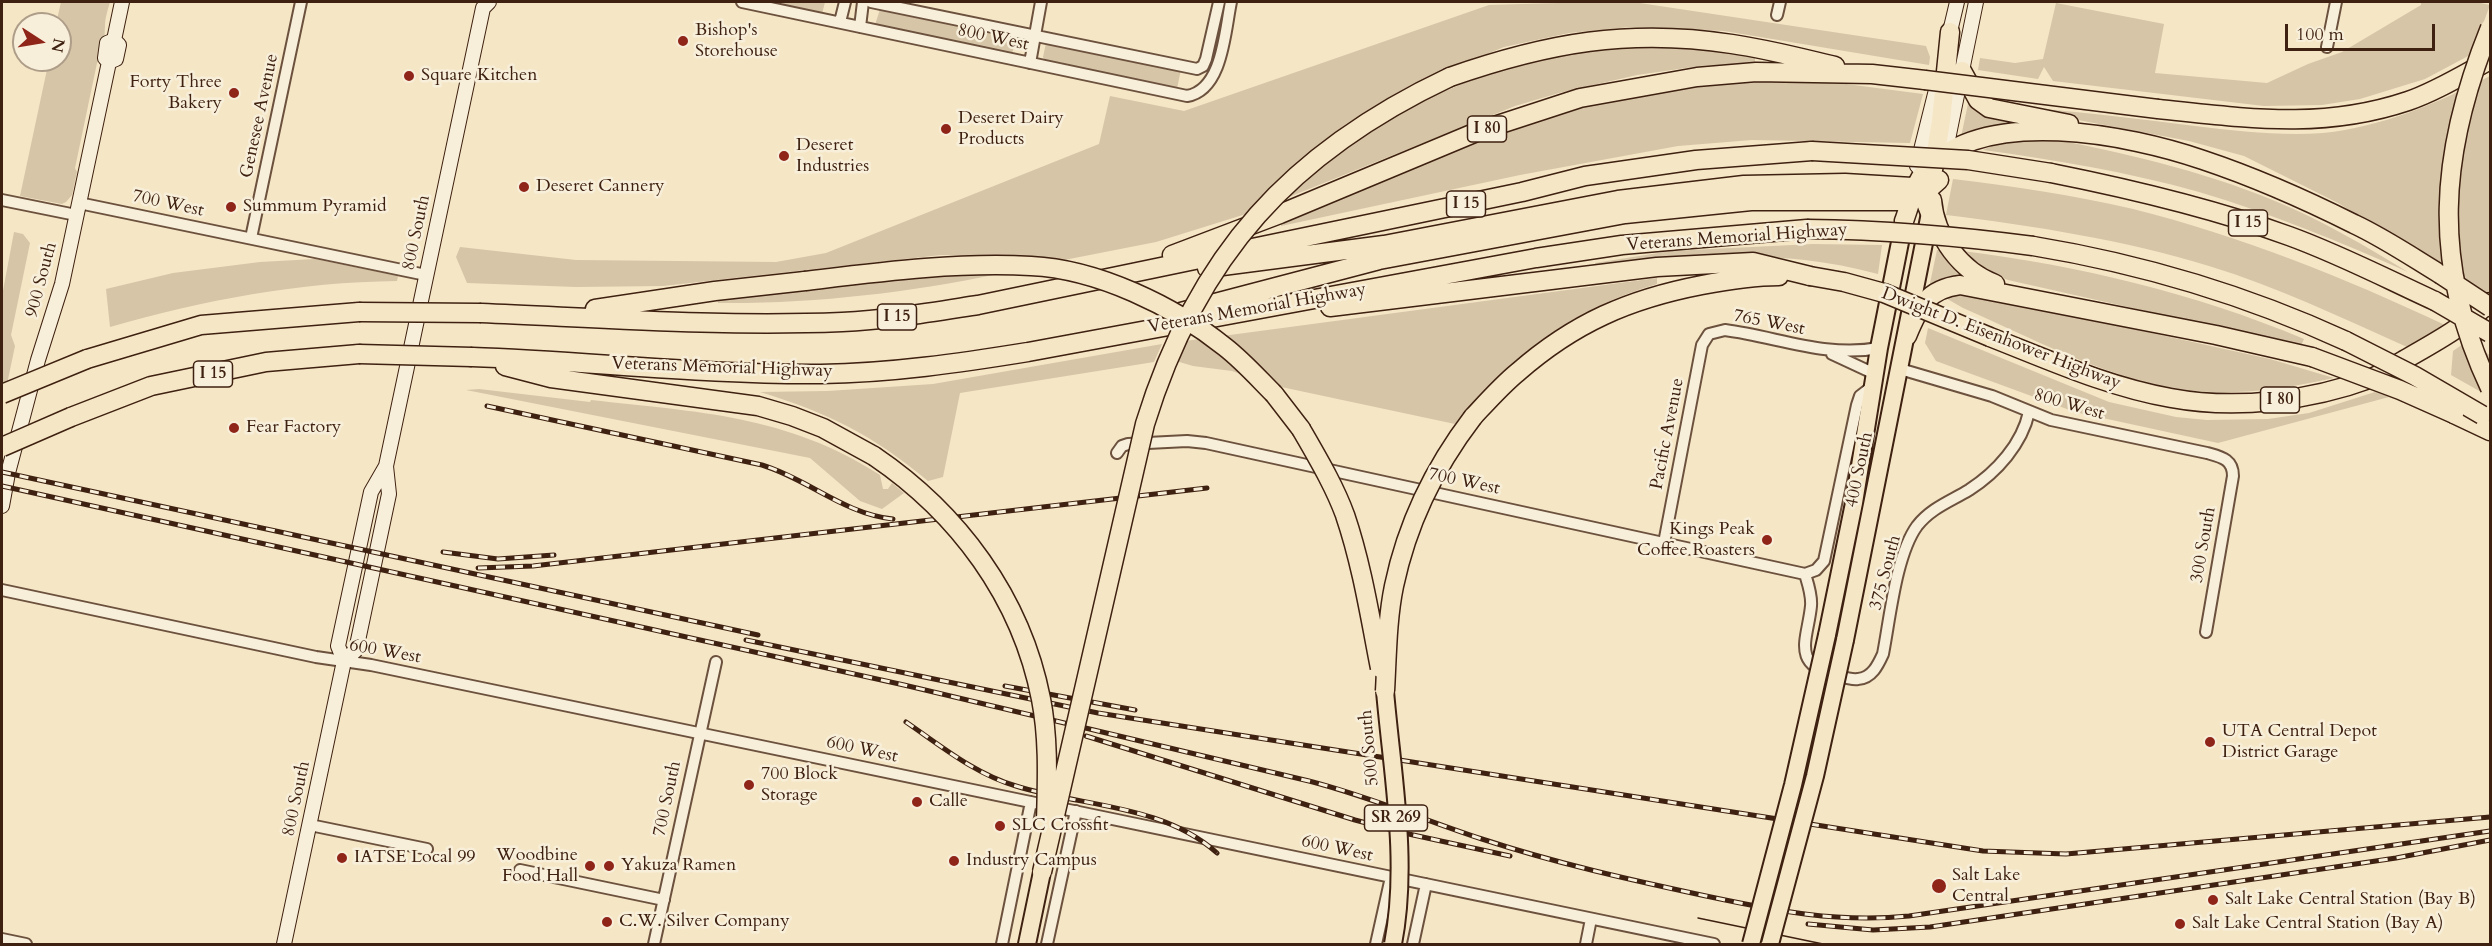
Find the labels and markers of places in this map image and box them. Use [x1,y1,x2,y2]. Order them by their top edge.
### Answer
place label: Bishop's Storehouse [695,20,778,63]
marker: Bishop's Storehouse [676,34,690,48]
place label: Square Kitchen [421,65,538,87]
marker: Square Kitchen [402,69,416,83]
place label: Forty Three Bakery [129,72,222,115]
marker: Forty Three Bakery [227,86,241,100]
place label: Deseret Dairy Products [958,108,1064,150]
marker: Deseret Dairy Products [939,122,953,136]
place label: Deseret Industries [796,135,869,178]
marker: Deseret Industries [777,149,791,163]
place label: Deseret Cannery [536,176,665,198]
marker: Deseret Cannery [517,180,531,194]
place label: Summum Pyramid [243,196,387,218]
marker: Summum Pyramid [224,200,238,214]
place label: Fear Factory [246,417,341,439]
marker: Fear Factory [227,421,241,435]
place label: Kings Peak Coffee Roasters [1637,519,1755,562]
marker: Kings Peak Coffee Roasters [1760,533,1774,547]
place label: UTA Central Depot District Garage [2222,721,2377,764]
marker: UTA Central Depot District Garage [2203,735,2217,749]
place label: 700 Block Storage [761,764,838,806]
marker: 700 Block Storage [742,778,756,792]
place label: Calle [929,791,968,813]
marker: Calle [910,795,924,809]
place label: SLC Crossfit [1012,815,1108,837]
marker: SLC Crossfit [993,819,1007,833]
place label: Woodbine Food Hall [496,845,578,888]
place label: IATSE Local 99 [354,847,476,869]
place label: Industry Campus [966,850,1097,872]
marker: IATSE Local 99 [335,851,349,865]
marker: Industry Campus [947,854,961,868]
place label: Yakuza Ramen [621,855,736,877]
marker: Woodbine Food Hall [583,859,597,873]
marker: Yakuza Ramen [602,859,616,873]
place label: Salt Lake Central [1952,865,2020,908]
marker: Salt Lake Central [1930,877,1948,895]
place label: Salt Lake Central Station (Bay B) [2225,889,2476,911]
marker: Salt Lake Central Station (Bay B) [2206,893,2220,907]
place label: C.W. Silver Company [619,911,790,933]
place label: Salt Lake Central Station (Bay A) [2192,913,2443,935]
marker: C.W. Silver Company [600,915,614,929]
marker: Salt Lake Central Station (Bay A) [2173,917,2187,931]

